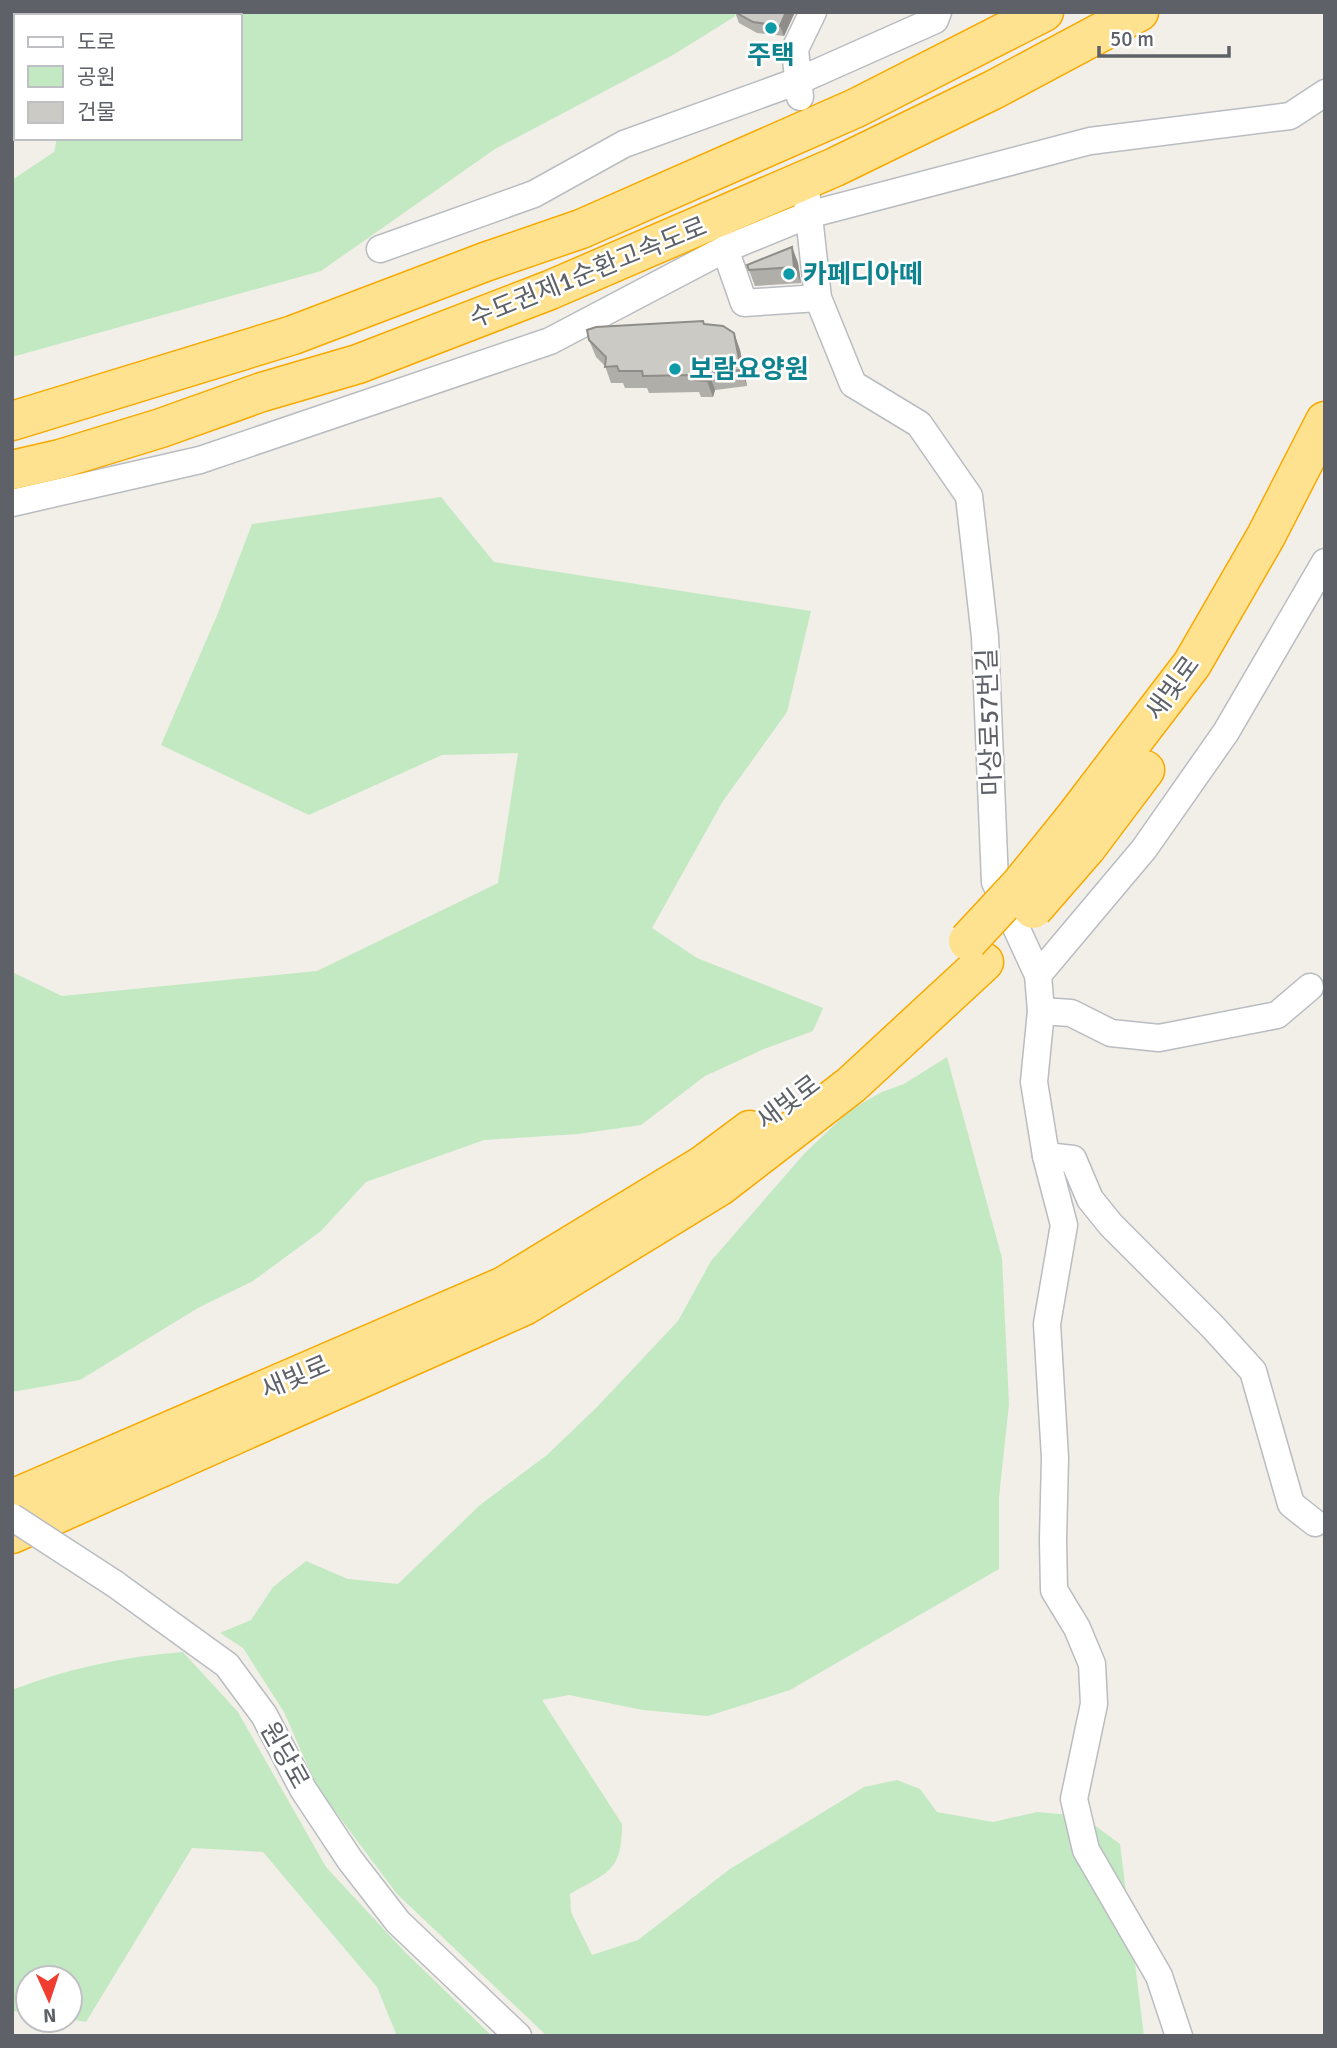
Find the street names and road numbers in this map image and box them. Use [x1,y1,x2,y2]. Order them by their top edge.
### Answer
street label: 수도권제1순환고속도로 [465,211,712,335]
street label: 마상로57번길 [971,648,1009,796]
street label: 새빛로 [1139,650,1207,727]
street label: 새빛로 [750,1068,827,1137]
street label: 새빛로 [256,1349,335,1407]
street label: 원당로 [253,1716,316,1795]

